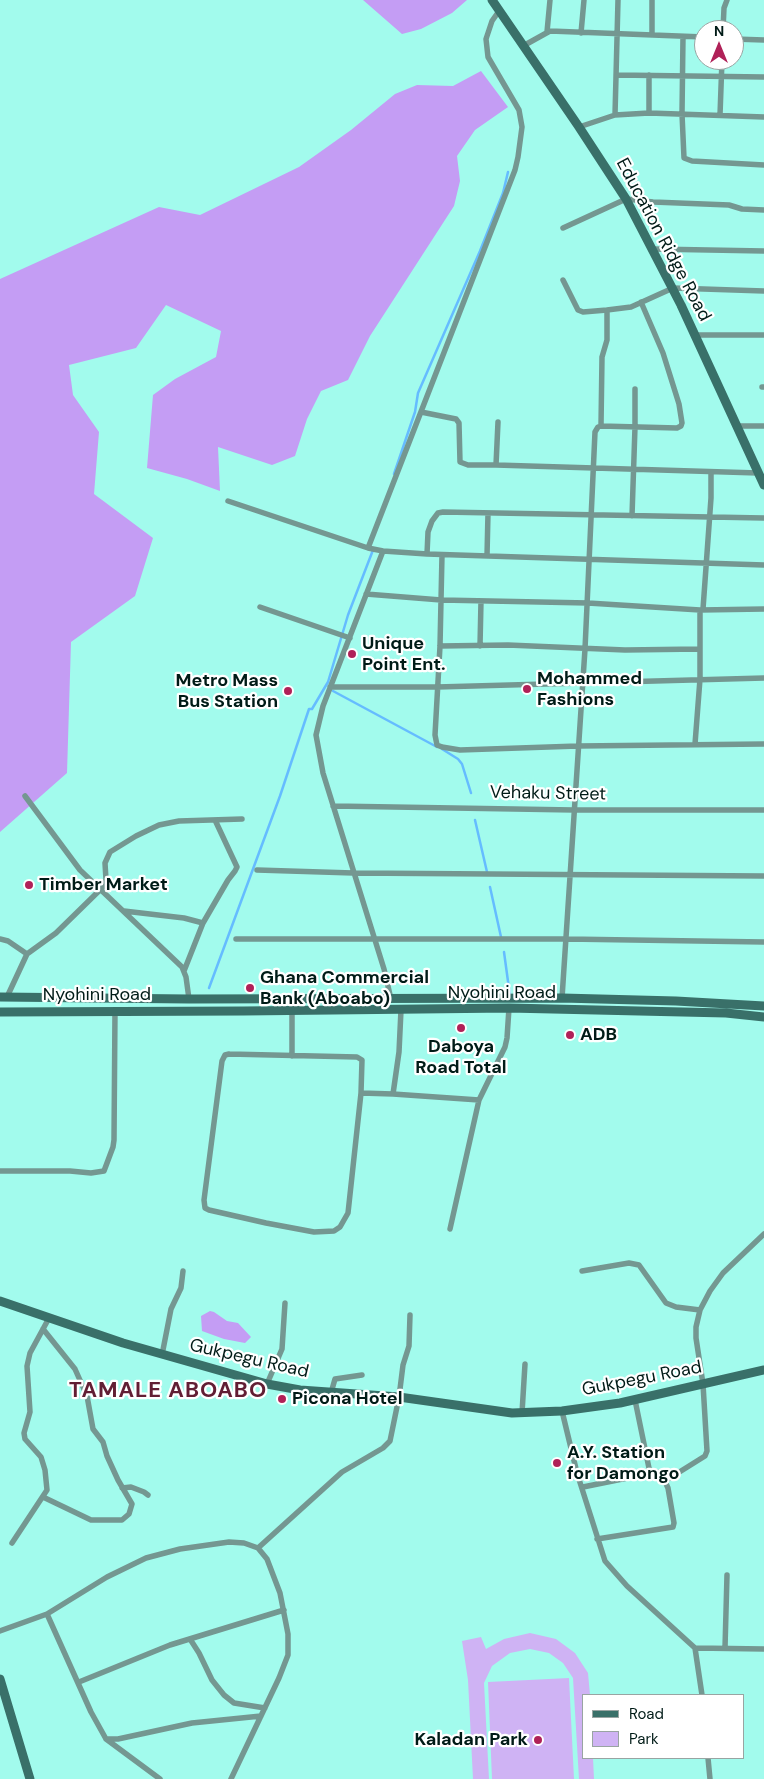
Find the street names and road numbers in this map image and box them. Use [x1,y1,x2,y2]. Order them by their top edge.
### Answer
street label: Education Ridge Road [611,155,715,325]
street label: Vehaku Street [490,782,606,806]
street label: Nyohini Road [448,982,556,1004]
street label: Nyohini Road [43,984,151,1006]
street label: Gukpegu Road [187,1335,311,1383]
street label: Gukpegu Road [580,1357,704,1401]

